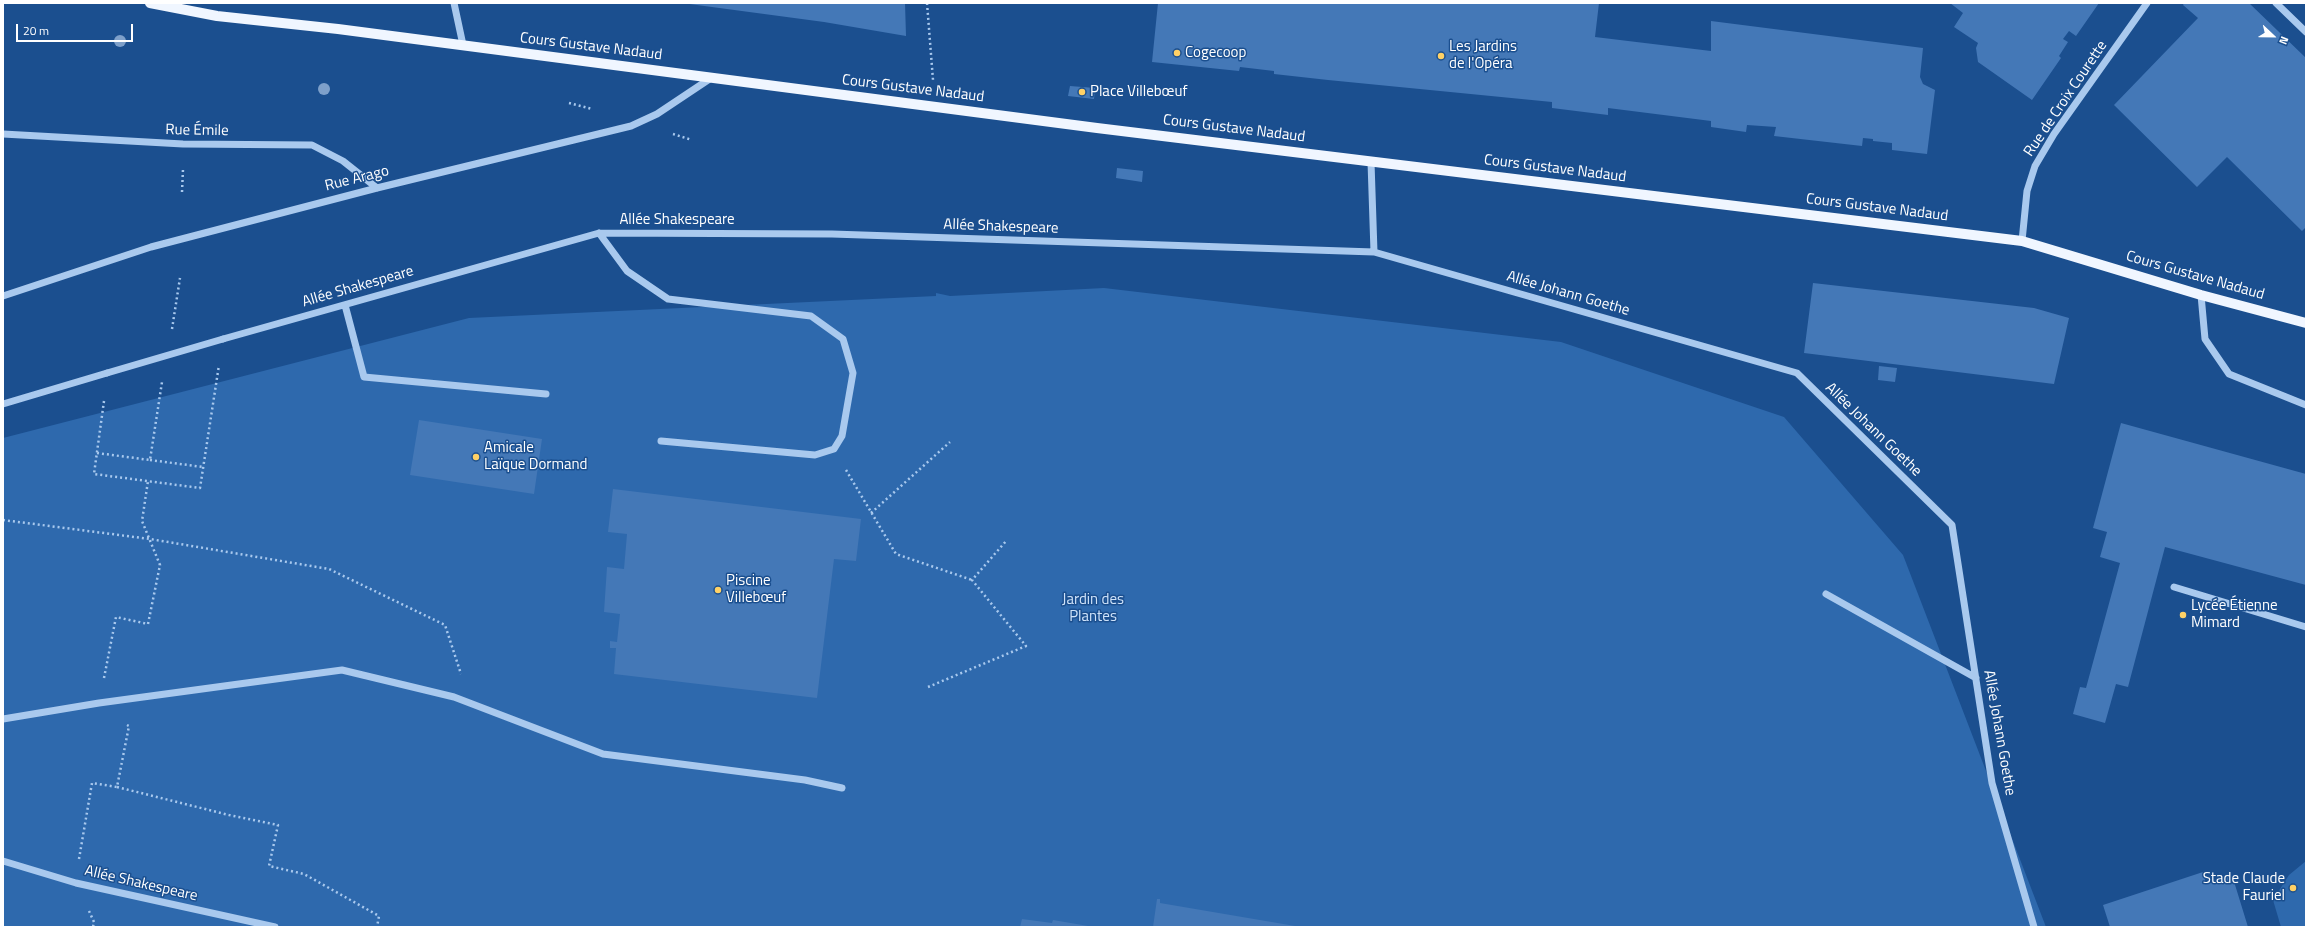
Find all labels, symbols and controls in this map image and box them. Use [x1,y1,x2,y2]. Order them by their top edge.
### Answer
scale bar [18,16,135,42]
north arrow [2253,16,2293,56]
text: 20 m [23,21,49,40]
street label: Cours Gustave Nadaud [519,29,663,65]
text: N [2275,34,2293,47]
place label: Les Jardins de l'Opéra [1449,38,1517,73]
street label: Rue de Croix Courette [2021,38,2111,160]
place label: Cogecoop [1185,44,1246,62]
marker: Cogecoop [1172,48,1182,58]
marker: Les Jardins de l'Opéra [1436,51,1446,61]
street label: Cours Gustave Nadaud [841,71,985,107]
place label: Place Villebœuf [1090,83,1187,101]
marker: Place Villebœuf [1077,87,1087,97]
street label: Cours Gustave Nadaud [1162,111,1306,147]
street label: Rue Émile [165,121,229,141]
street label: Cours Gustave Nadaud [1483,151,1627,187]
street label: Rue Arago [323,162,391,196]
street label: Cours Gustave Nadaud [1805,190,1949,226]
street label: Allée Shakespeare [619,211,735,229]
street label: Allée Shakespeare [943,216,1059,238]
street label: Cours Gustave Nadaud [2124,248,2266,304]
street label: Allée Shakespeare [300,262,416,312]
street label: Allée Johann Goethe [1504,268,1632,320]
street label: Allée Johann Goethe [1821,379,1925,481]
place label: Amicale Laïque Dormand [484,439,588,474]
marker: Amicale Laïque Dormand [471,452,481,462]
place label: Piscine Villebœuf [726,572,786,607]
marker: Piscine Villebœuf [713,585,723,595]
park label: Jardin des Plantes [1062,591,1124,626]
place label: Lycée Étienne Mimard [2191,597,2278,632]
marker: Lycée Étienne Mimard [2178,610,2188,620]
street label: Allée Johann Goethe [1979,669,2019,797]
street label: Allée Shakespeare [83,862,199,906]
place label: Stade Claude Fauriel [2203,870,2285,905]
marker: Stade Claude Fauriel [2288,883,2298,893]

